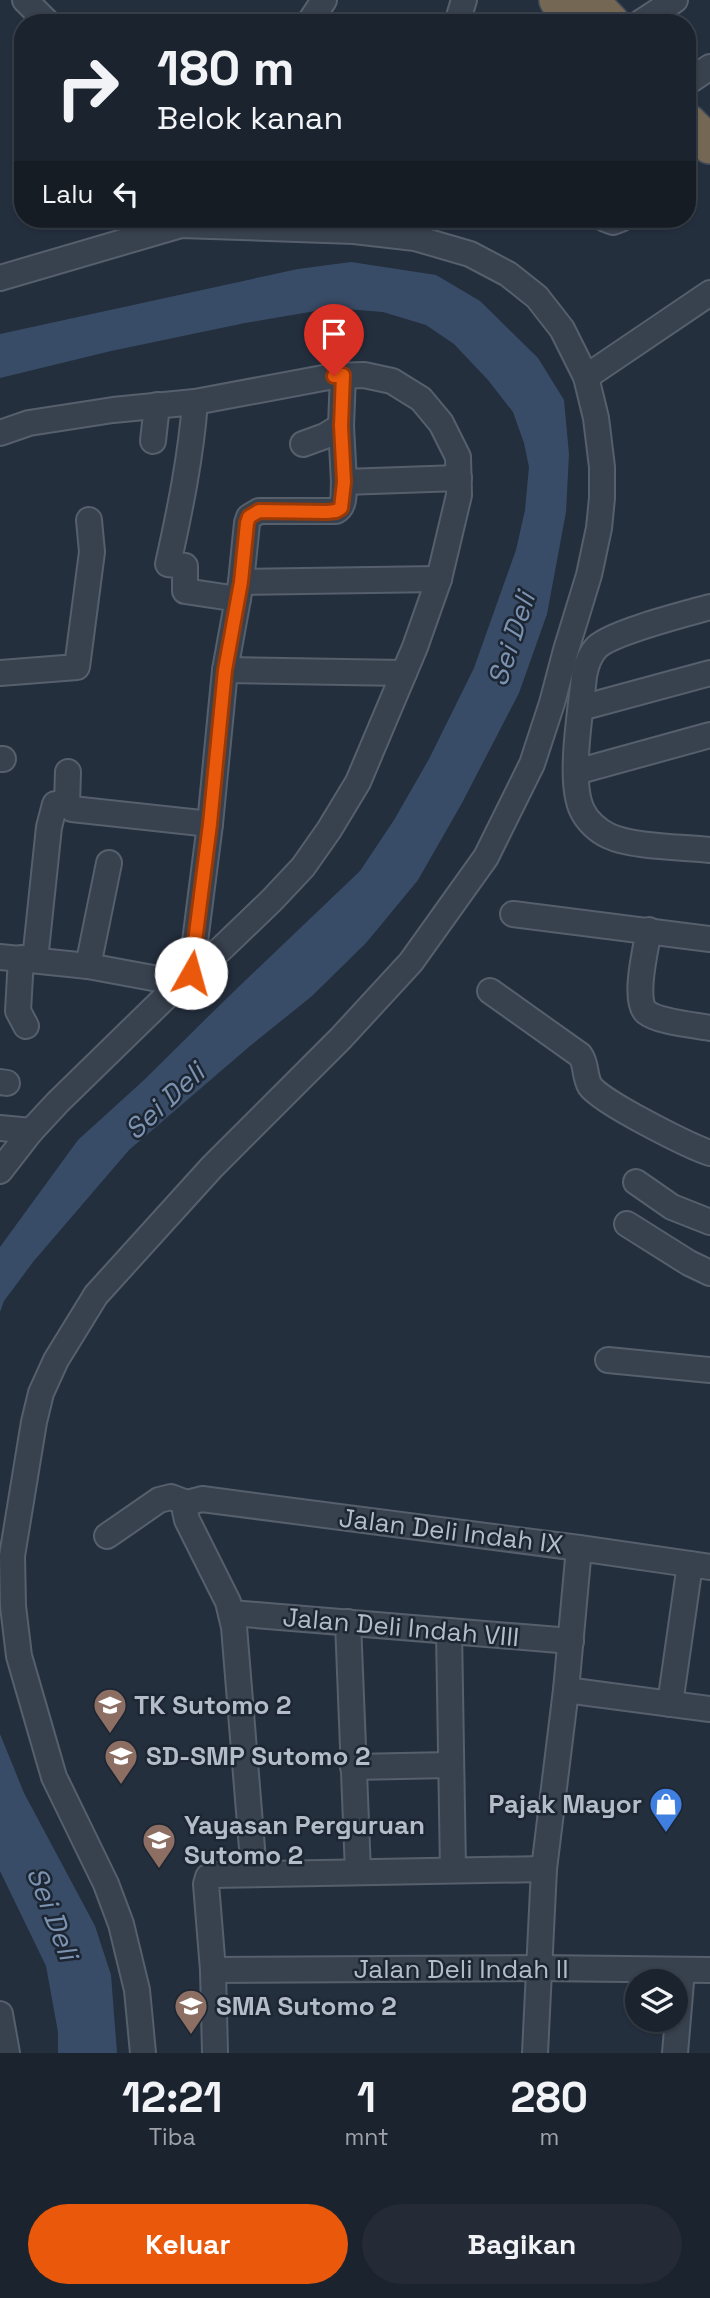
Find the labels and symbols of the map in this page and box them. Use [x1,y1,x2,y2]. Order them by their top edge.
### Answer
pin [304,304,364,376]
water label: Sei Deli [479,584,544,691]
position arrow [154,936,228,1010]
water label: Sei Deli [116,1053,214,1147]
street label: Jalan Deli Indah IX [337,1500,565,1562]
street label: Jalan Deli Indah VIII [281,1600,521,1654]
school or university icon: TK Sutomo 2 [91,1686,129,1735]
place label: TK Sutomo 2 [134,1688,291,1722]
school or university icon: SD-SMP Sutomo 2 [102,1737,140,1786]
place label: SD-SMP Sutomo 2 [146,1739,370,1773]
shop icon: Pajak Mayor [647,1785,685,1834]
place label: Pajak Mayor [488,1787,642,1821]
place label: Yayasan Perguruan Sutomo 2 [184,1808,425,1872]
school or university icon: Yayasan Perguruan Sutomo 2 [140,1821,178,1870]
water label: Sei Deli [19,1861,88,1967]
street label: Jalan Deli Indah II [353,1952,569,1986]
school or university icon: SMA Sutomo 2 [172,1987,210,2036]
place label: SMA Sutomo 2 [216,1989,397,2023]

